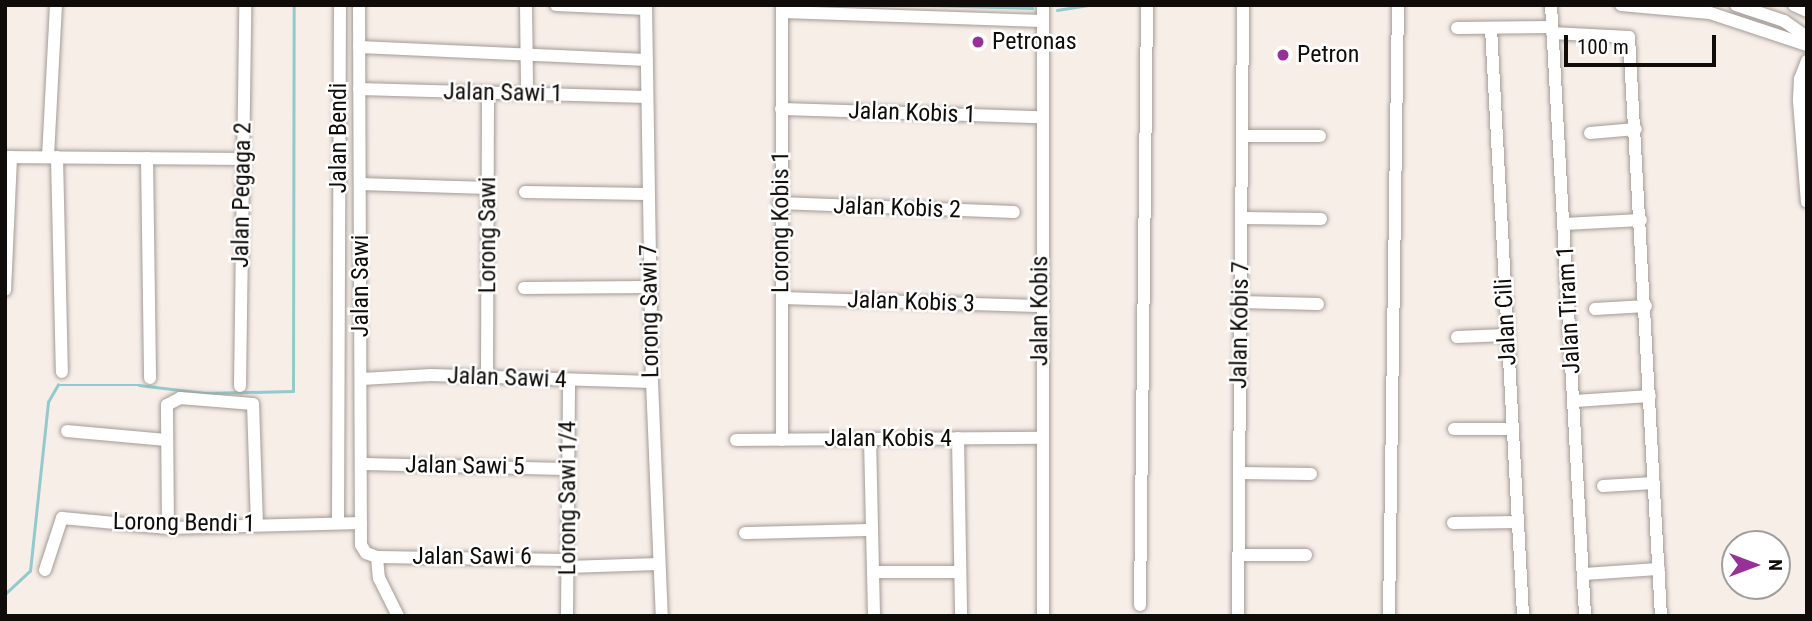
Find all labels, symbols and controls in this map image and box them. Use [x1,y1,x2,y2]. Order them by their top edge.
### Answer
scale bar [1567,21,1719,65]
place label: Petronas [992,28,1077,56]
marker: Petronas [970,34,986,50]
text: 100 m [1577,35,1629,59]
place label: Petron [1297,41,1359,69]
marker: Petron [1275,47,1291,63]
street label: Jalan Sawi 1 [443,78,563,108]
street label: Jalan Bendi [325,83,353,193]
street label: Jalan Kobis 1 [848,96,976,130]
street label: Jalan Pegaga 2 [226,122,258,268]
street label: Lorong Kobis 1 [767,151,795,293]
street label: Lorong Sawi [474,177,502,293]
street label: Jalan Kobis 2 [833,191,961,225]
street label: Jalan Sawi [347,235,375,337]
street label: Lorong Sawi 7 [634,244,666,378]
street label: Jalan Tiram 1 [1551,245,1587,375]
street label: Jalan Kobis [1026,256,1054,366]
street label: Jalan Kobis 7 [1224,261,1256,389]
street label: Jalan Cili [1489,278,1523,366]
street label: Jalan Kobis 3 [847,285,975,319]
street label: Jalan Sawi 4 [447,362,567,394]
street label: Lorong Sawi 1/4 [554,421,582,575]
street label: Jalan Kobis 4 [824,425,952,453]
street label: Jalan Sawi 5 [405,451,525,481]
street label: Lorong Bendi 1 [113,507,255,539]
north arrow [1721,530,1791,600]
street label: Jalan Sawi 6 [412,543,532,571]
text: N [1764,559,1787,571]

